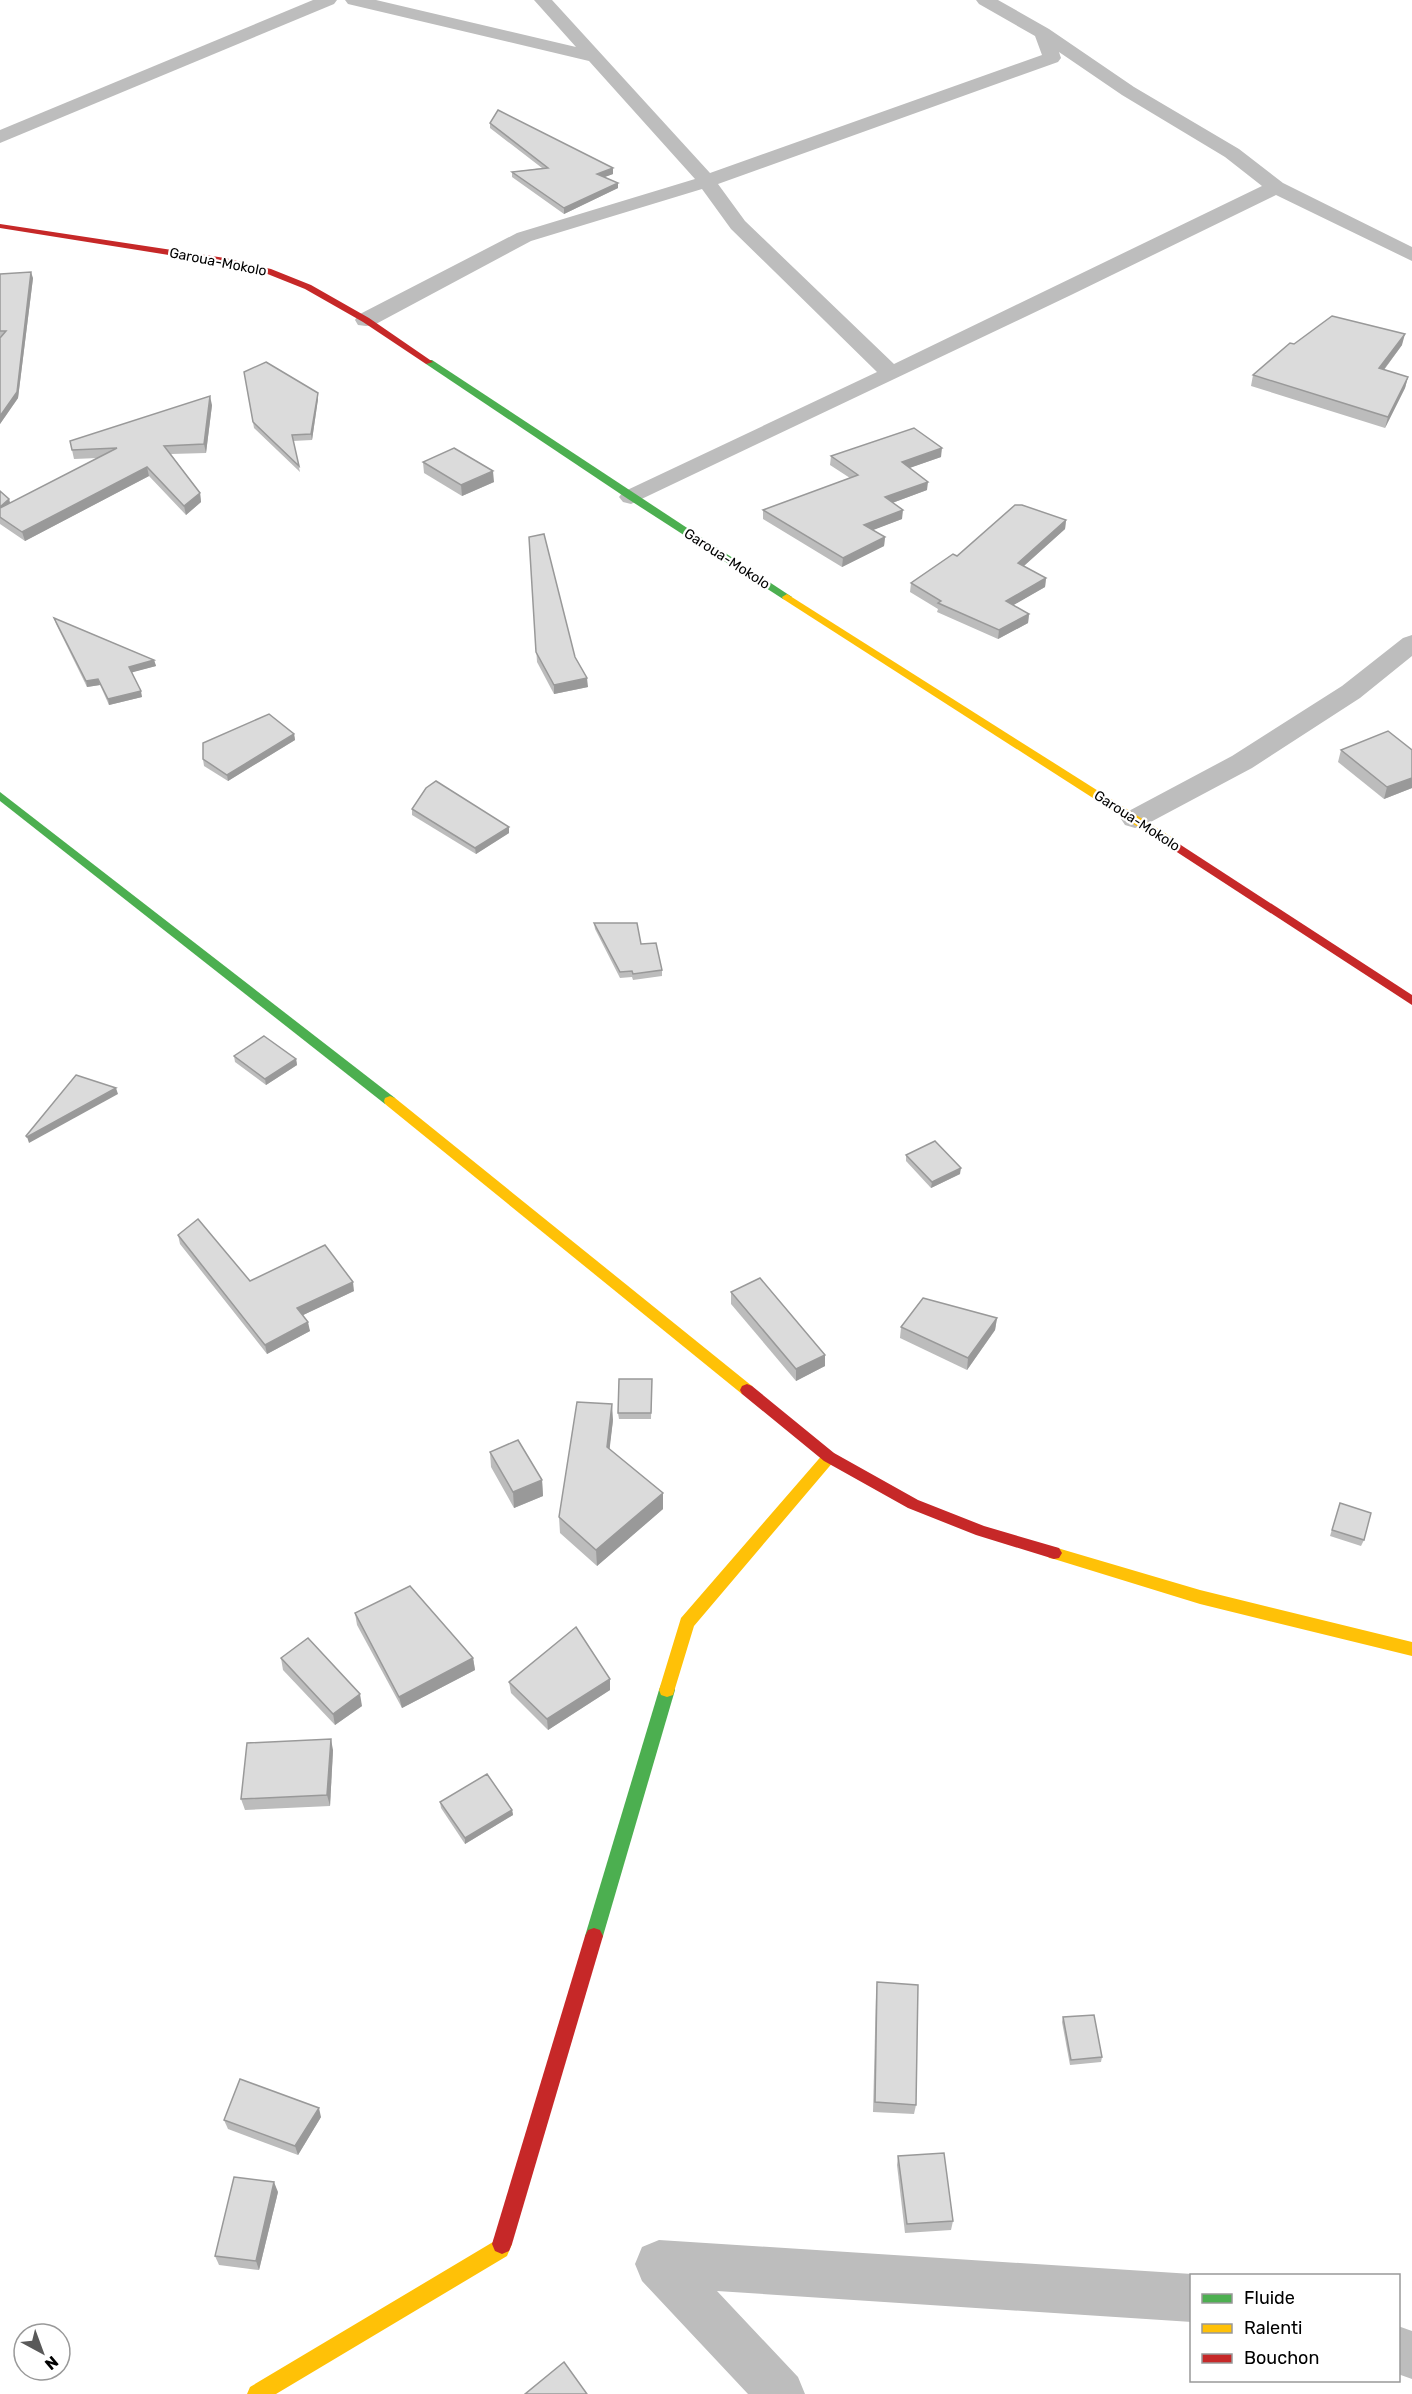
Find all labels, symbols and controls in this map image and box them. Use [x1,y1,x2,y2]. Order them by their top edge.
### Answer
street label: Garoua-Mokolo [168,244,268,280]
street label: Garoua-Mokolo [681,525,773,593]
street label: Garoua-Mokolo [1091,787,1183,855]
legend [1190,2274,1400,2382]
text: Fluide [1244,2287,1295,2309]
text: Ralenti [1244,2317,1302,2339]
north arrow [12,2322,72,2382]
text: Bouchon [1244,2347,1319,2369]
text: N [41,2352,62,2374]

